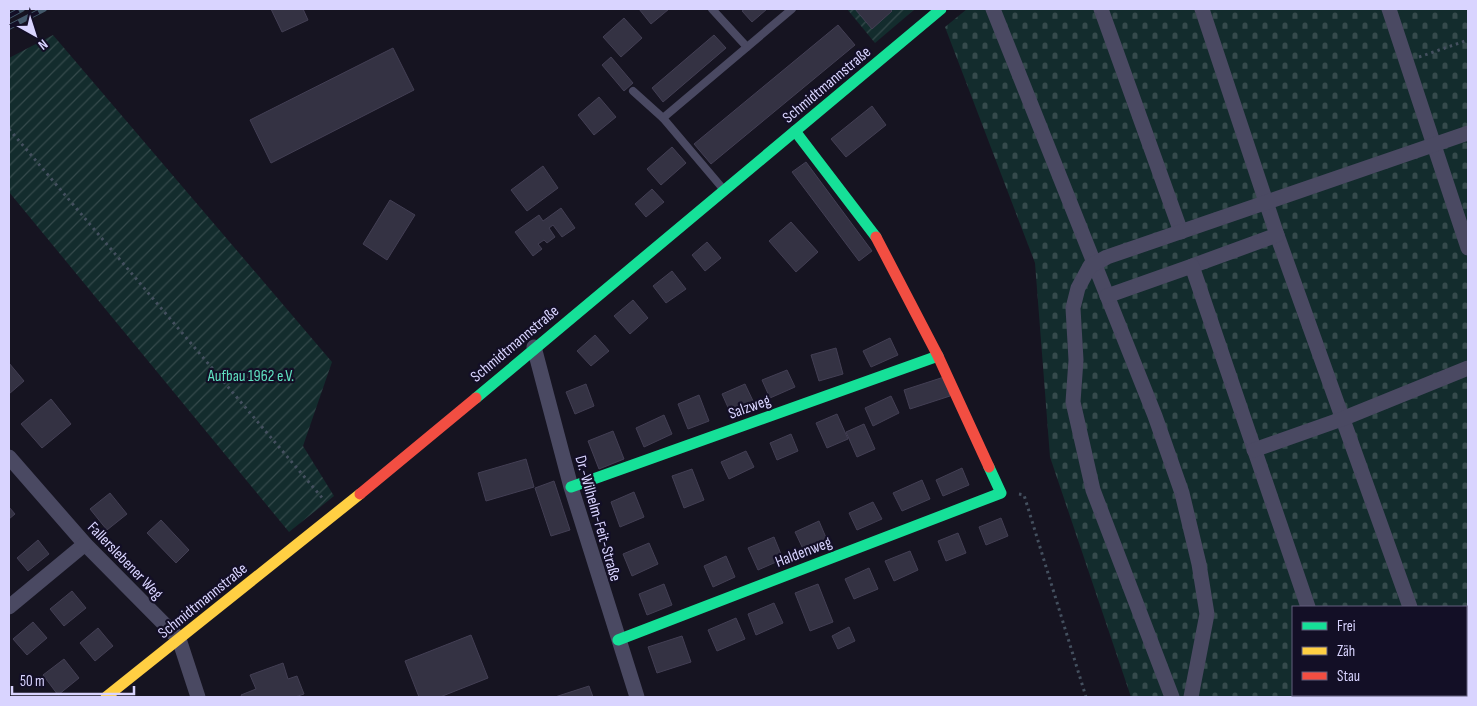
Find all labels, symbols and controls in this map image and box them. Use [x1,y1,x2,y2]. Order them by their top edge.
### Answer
north arrow [10,10,60,60]
text: N [35,36,51,54]
street label: Schmidtmannstraße [779,43,875,128]
street label: Schmidtmannstraße [467,302,563,387]
park label: Aufbau 1962 e.V. [207,367,294,386]
street label: Salzweg [726,391,773,424]
street label: Dr.-Wilhelm-Feit-Straße [570,453,625,584]
street label: Fallerslebener Weg [83,518,167,604]
street label: Haldenweg [773,533,834,572]
street label: Schmidtmannstraße [154,559,251,643]
legend [1292,606,1467,696]
text: Frei [1337,617,1356,636]
text: Zäh [1337,642,1355,661]
scale bar [12,664,135,696]
text: Stau [1337,667,1360,686]
text: 50 m [20,672,45,691]

